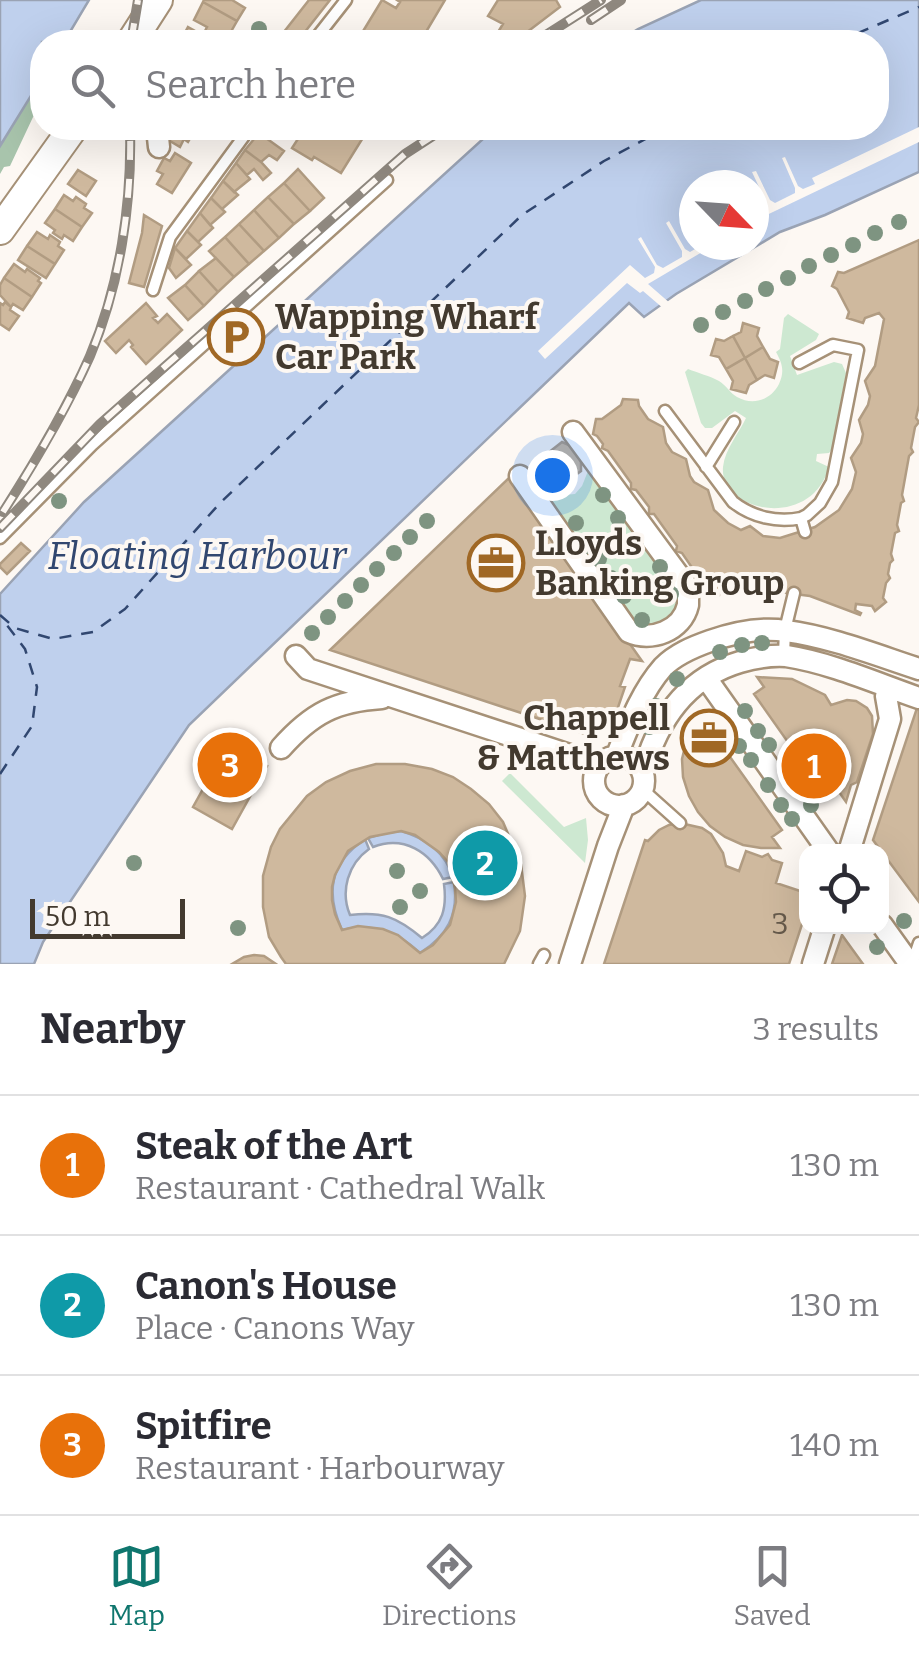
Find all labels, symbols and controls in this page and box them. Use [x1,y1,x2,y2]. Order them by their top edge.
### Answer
search box [30,30,889,140]
icon: search [65,58,120,113]
text: Search here [145,62,356,108]
north arrow [679,170,769,260]
place label: Wapping Wharf Car Park [275,296,540,378]
parking icon: Wapping Wharf Car Park [206,307,266,367]
your location [527,450,578,501]
place label: Lloyds Banking Group [535,522,784,604]
water label: Floating Harbour [48,533,348,579]
office icon: Lloyds Banking Group [466,533,526,593]
place label: Chappell & Matthews [476,697,670,779]
office icon: Chappell & Matthews [679,708,739,768]
pin: 3 [198,728,262,802]
pin: 1 [782,728,846,804]
pin: 2 [452,826,518,900]
map controls [799,844,889,934]
button: locate [799,844,889,934]
scale bar [30,894,185,938]
text: 50 m [45,900,110,933]
house number: 3 [771,906,789,942]
text: Nearby [40,1004,185,1054]
text: 3 results [753,1010,879,1048]
text: Steak of the Art [135,1123,413,1169]
text: 1 [66,1146,79,1184]
text: 130 m [790,1146,879,1184]
text: Restaurant · Cathedral Walk [135,1169,545,1207]
text: Canon's House [135,1263,397,1309]
text: 2 [63,1286,82,1324]
text: 130 m [790,1286,879,1324]
text: Place · Canons Way [135,1309,414,1347]
text: Spitfire [135,1403,272,1449]
text: 3 [63,1426,82,1464]
text: 140 m [790,1426,879,1464]
text: Restaurant · Harbourway [135,1449,504,1487]
tab: Map [108,1539,165,1632]
tab: Directions [382,1539,517,1632]
tab: Saved [734,1539,811,1632]

